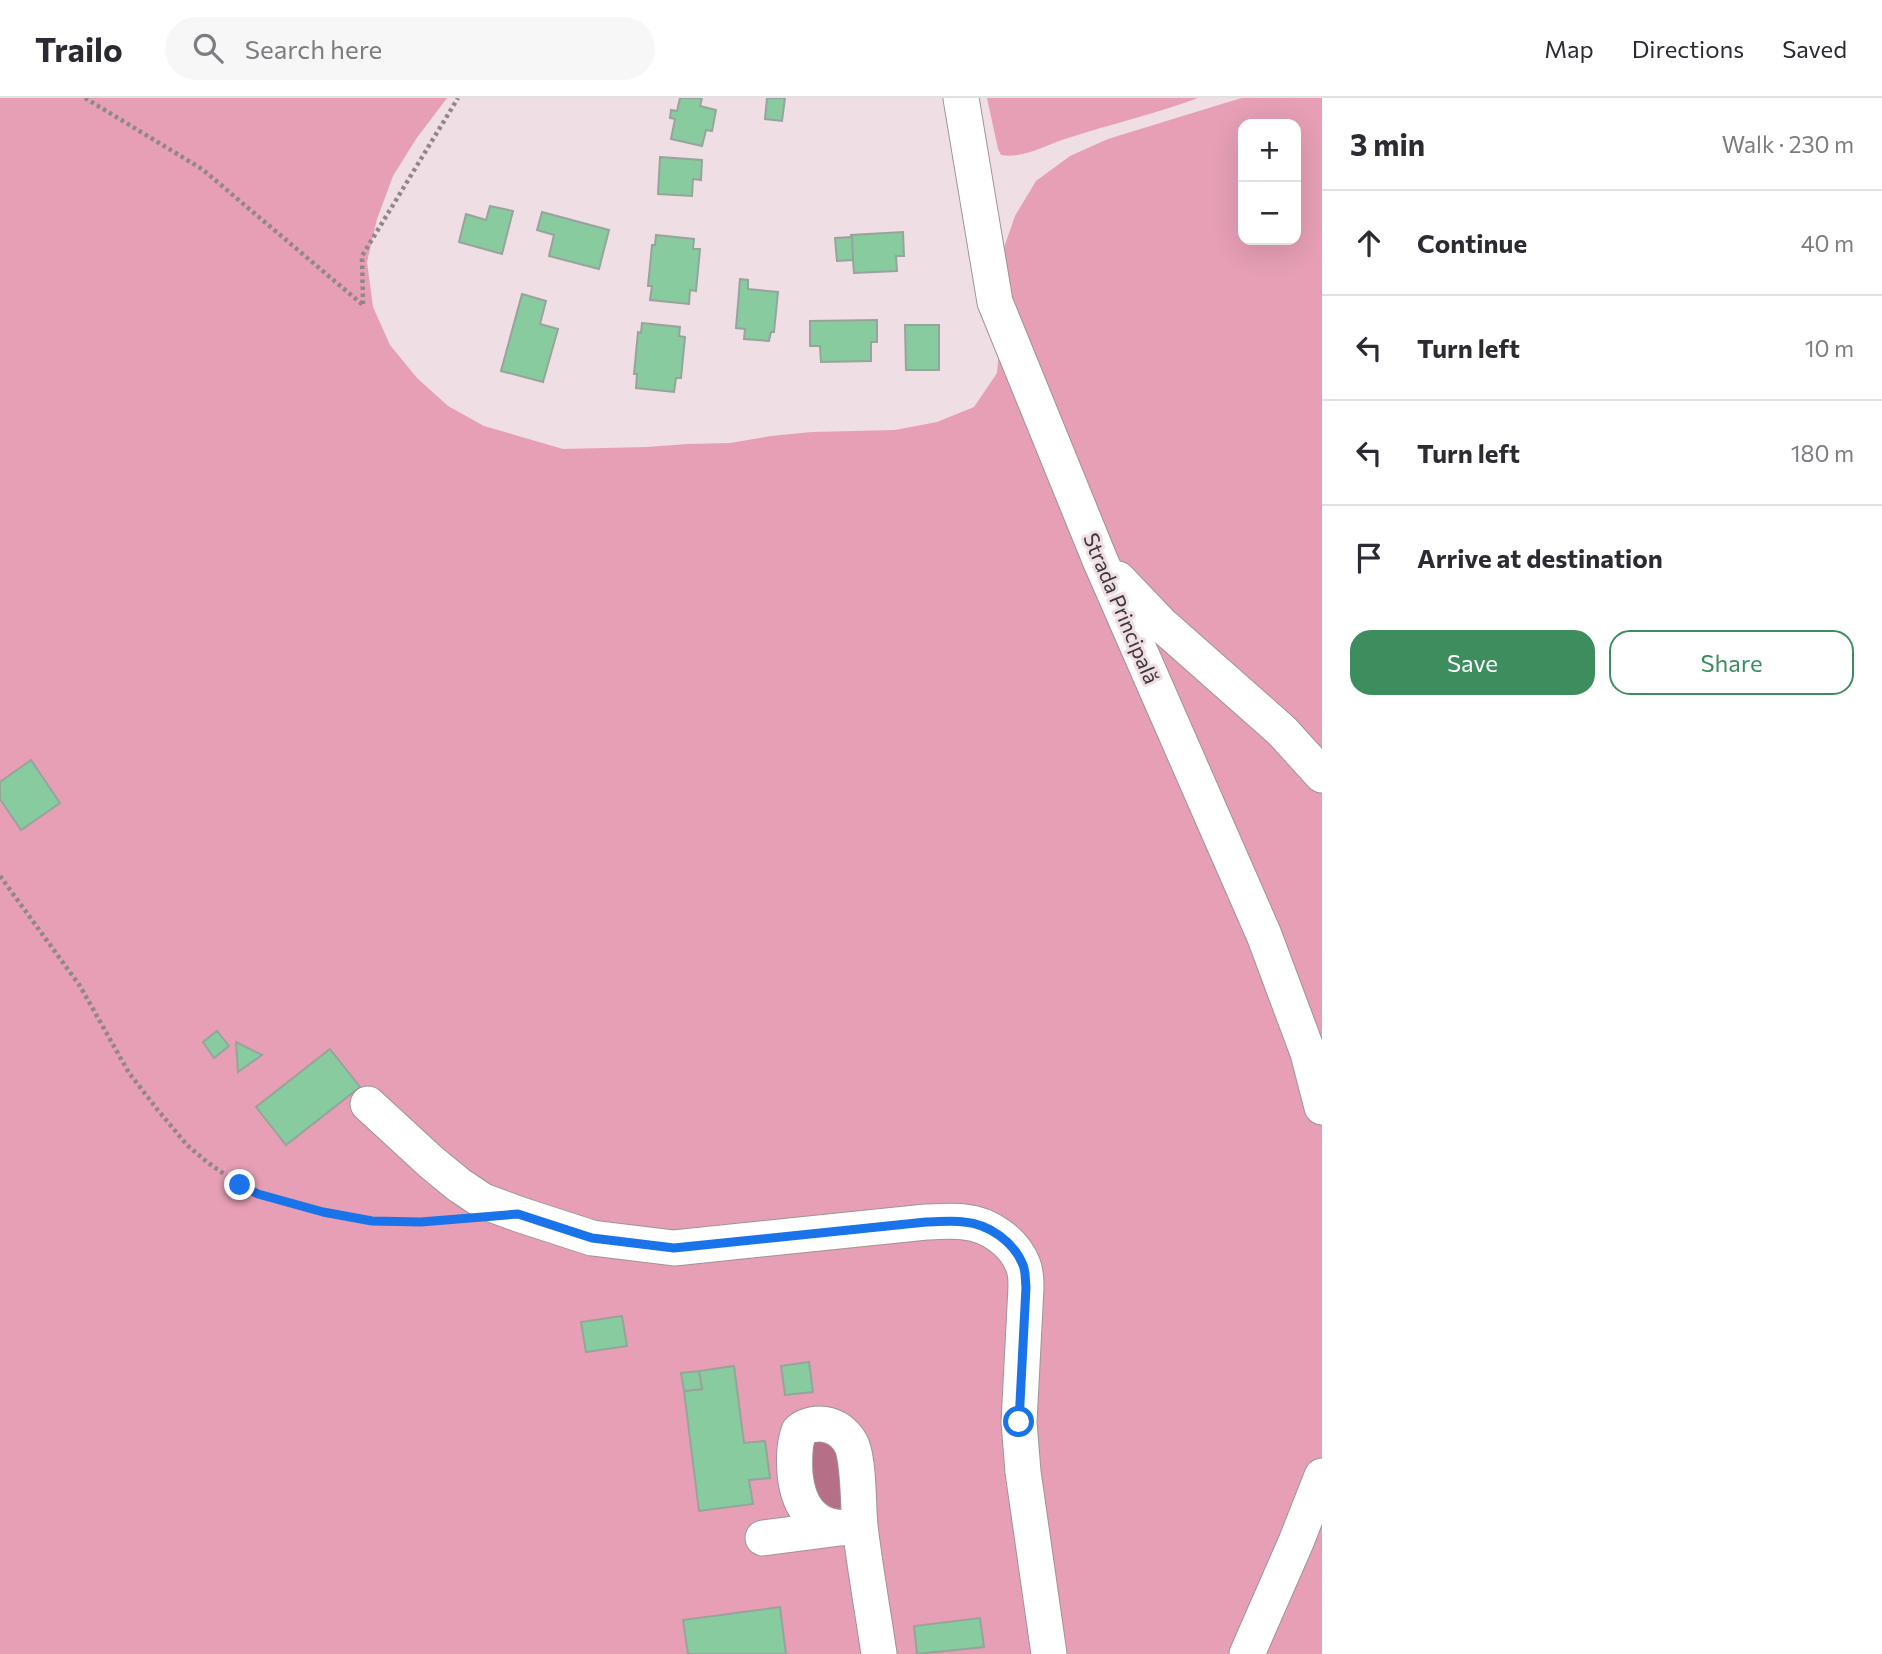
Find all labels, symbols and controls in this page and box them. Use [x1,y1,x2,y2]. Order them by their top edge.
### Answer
search box [165,17,655,80]
text: Trailo [35,28,123,69]
icon: search [189,29,227,67]
text: Search here [245,33,382,64]
text: Map [1544,34,1594,63]
text: Directions [1632,34,1744,63]
text: Saved [1782,34,1847,63]
map controls [1238,119,1301,245]
button: + [1238,119,1301,182]
text: 3 min [1350,125,1425,162]
text: Walk · 230 m [1722,130,1854,158]
button: − [1238,182,1301,245]
icon: ahead [1350,224,1388,262]
text: Continue [1417,227,1527,258]
text: 40 m [1801,229,1854,257]
icon: left [1350,329,1388,367]
text: Turn left [1417,332,1520,363]
text: 10 m [1805,334,1854,362]
icon: left [1350,434,1388,472]
text: Turn left [1417,437,1520,468]
text: 180 m [1791,439,1854,467]
street label: Strada Principală [1079,529,1165,687]
icon: arrive [1350,539,1388,577]
text: Arrive at destination [1417,542,1663,573]
button: Save [1350,630,1595,695]
button: Share [1609,630,1854,695]
route end [224,1169,255,1200]
route start [1003,1406,1034,1437]

